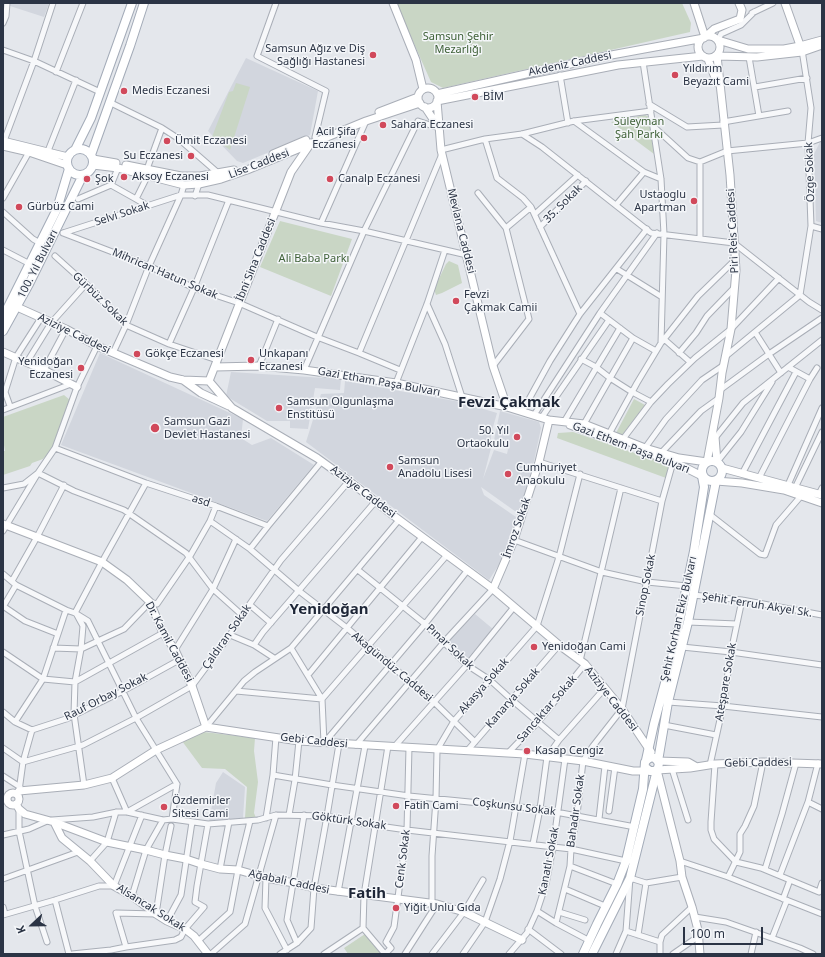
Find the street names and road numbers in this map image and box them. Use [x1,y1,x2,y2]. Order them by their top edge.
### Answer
street label: Akdeniz Caddesi [527,49,613,79]
street label: Özge Sokak [802,142,818,202]
street label: Lise Caddesi [227,146,291,182]
street label: 35. Sokak [541,182,585,226]
street label: Mevlana Caddesi [444,187,478,275]
street label: Piri Reis Caddesi [724,188,742,274]
street label: Selvi Sokak [93,199,151,229]
street label: İbni Sina Caddesi [233,216,279,304]
street label: 100. Yıl Bulvarı [15,227,61,301]
street label: Mihrican Hatun Sokak [110,246,220,302]
street label: Gürbüz Sokak [70,269,130,329]
street label: Aziziye Caddesi [36,311,112,357]
street label: Gazi Etham Paşa Bulvarı [317,365,441,399]
street label: Gazi Ethem Paşa Bulvarı [571,420,691,476]
street label: Aziziye Caddesi [328,463,398,521]
street label: asd [190,492,212,510]
street label: İmroz Sokak [500,496,534,560]
street label: Sinop Sokak [634,553,658,617]
street label: Şehit Korhan Ekiz Bulvarı [658,555,700,683]
street label: Şehit Ferruh Akyel Sk. [701,590,813,620]
street label: Dr. Kamil Caddesi [142,599,196,685]
street label: Çaldıran Sokak [200,602,254,672]
street label: Pınar Sokak [423,622,477,672]
street label: Akagündüz Caddesi [349,629,435,705]
street label: Ateşpare Sokak [713,642,739,722]
street label: Akasya Sokak [456,655,512,717]
street label: Aziziye Caddesi [582,664,640,734]
street label: Kanarya Sokak [483,665,543,731]
street label: Rauf Orbay Sokak [62,670,150,724]
street label: Sancaktar Sokak [514,673,580,745]
street label: Gebi Caddesi [280,731,348,751]
street label: Gebi Caddesi [724,756,792,770]
street label: Bahadır Sokak [564,773,588,849]
street label: Coşkunsu Sokak [472,795,556,819]
street label: Göktürk Sokak [311,809,387,833]
street label: Kanatlı Sokak [536,826,562,896]
street label: Cenk Sokak [393,829,413,889]
street label: Ağabali Caddesi [247,867,331,897]
street label: Alsancak Sokak [114,881,188,935]

